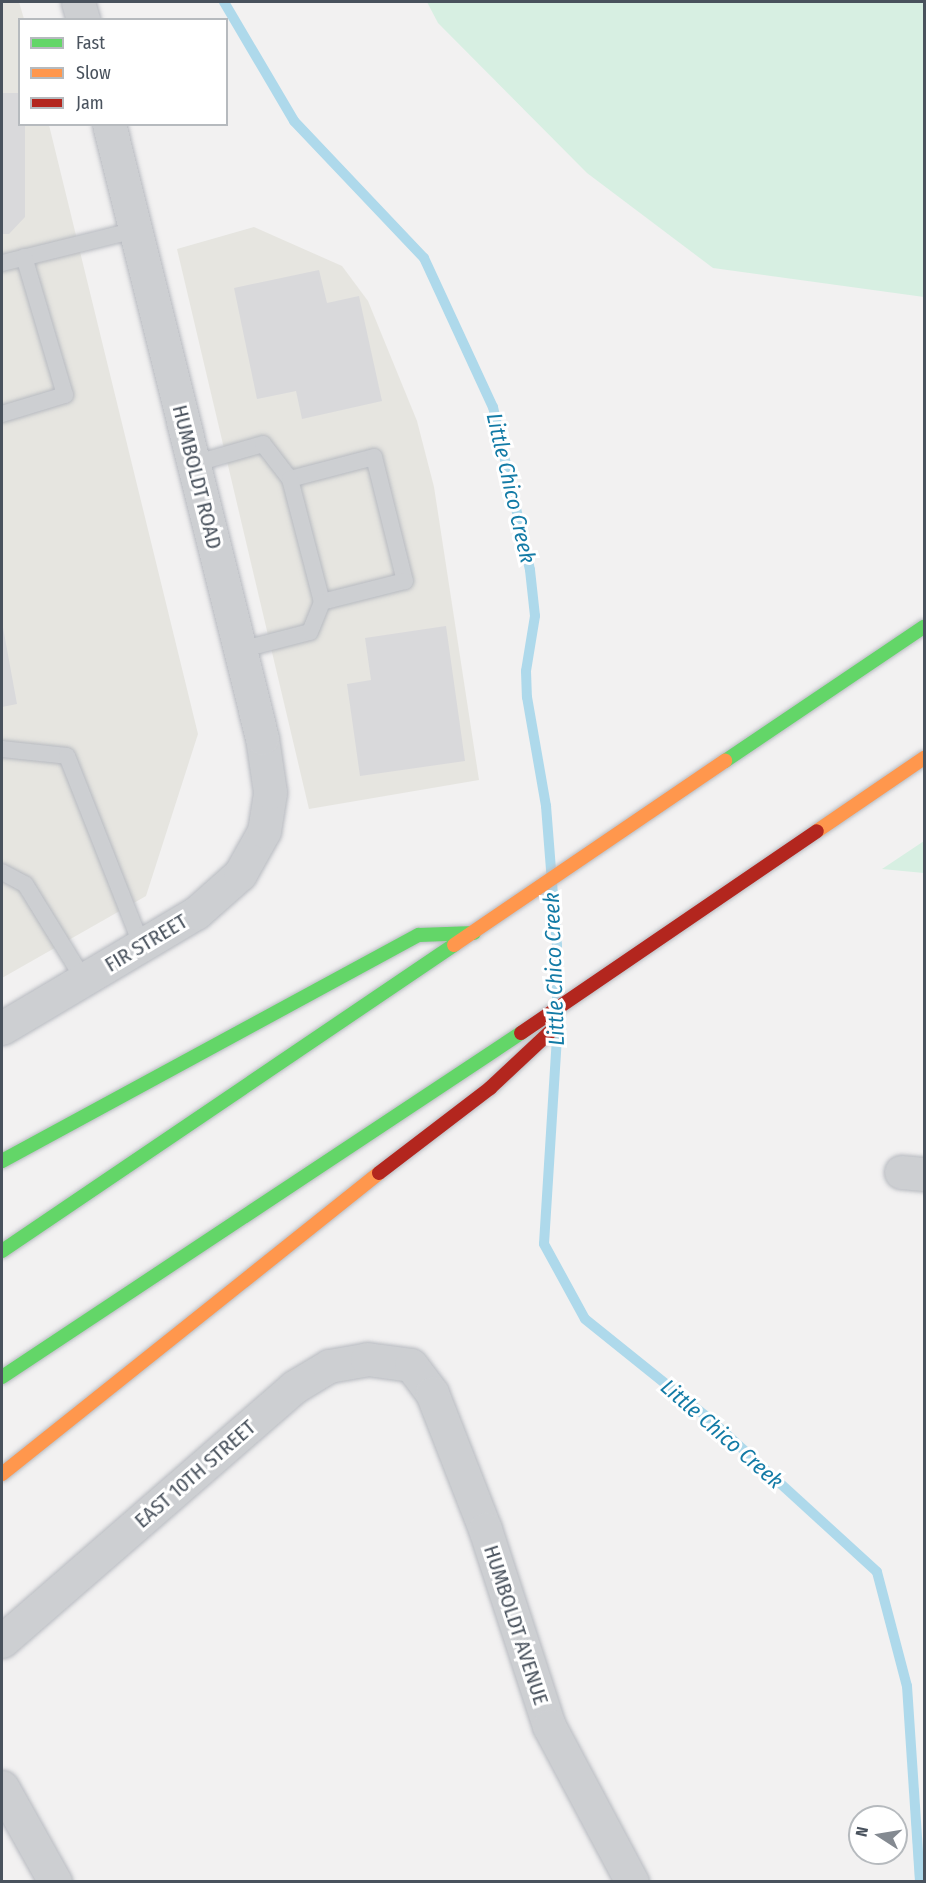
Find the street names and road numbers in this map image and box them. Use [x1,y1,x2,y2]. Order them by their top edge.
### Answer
street label: HUMBOLDT ROAD [167,402,227,552]
street label: FIR STREET [100,909,192,977]
street label: EAST 10TH STREET [129,1415,261,1533]
street label: HUMBOLDT AVENUE [478,1542,554,1708]

